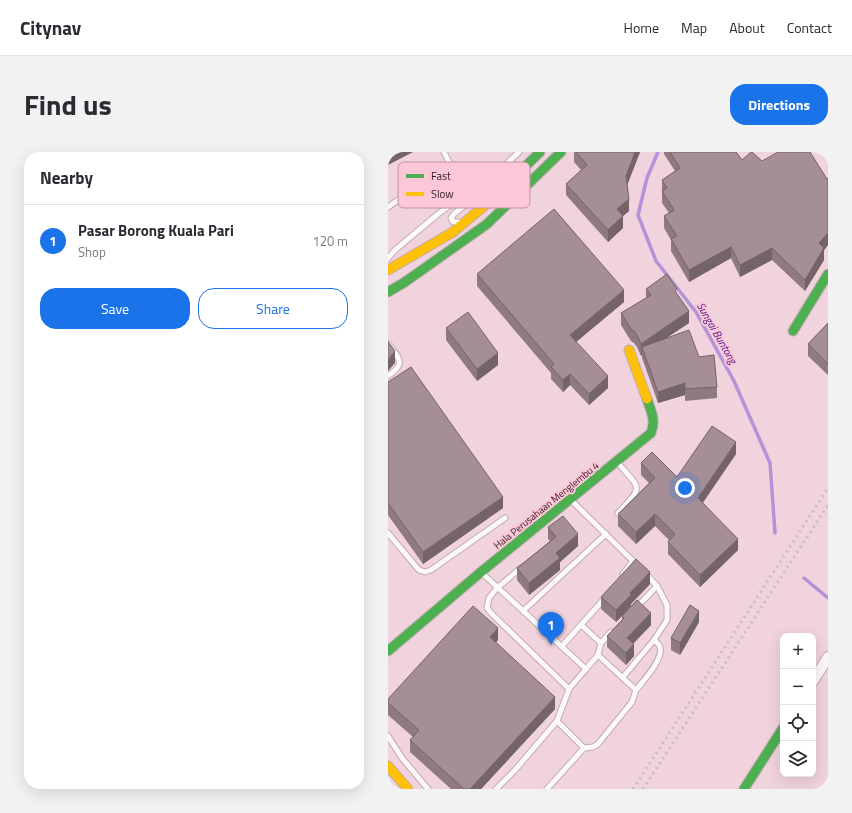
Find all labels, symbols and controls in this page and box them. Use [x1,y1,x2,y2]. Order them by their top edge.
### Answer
text: Citynav [20,13,81,42]
text: Home [624,17,659,38]
text: Map [681,17,707,38]
text: About [729,17,765,38]
text: Contact [787,17,832,38]
text: Find us [24,83,112,126]
button: Directions [730,84,828,125]
legend [398,162,530,208]
text: Nearby [40,165,93,191]
text: Fast [431,168,451,184]
text: Slow [431,186,454,202]
text: Pasar Borong Kuala Pari [78,219,234,242]
text: 1 [49,231,57,251]
text: 120 m [312,231,348,251]
text: Shop [78,242,106,262]
button: Save [40,288,190,329]
button: Share [198,288,348,329]
water label: Sungai Buntong [693,299,742,368]
street label: Hala Perusahaan Menglembu 4 [490,458,602,553]
your location [675,478,695,498]
pin: 1 [538,612,564,645]
map controls [780,633,816,777]
button: + [780,633,816,669]
button: − [780,669,816,705]
button: locate [780,705,816,741]
button: layers [780,741,816,777]

